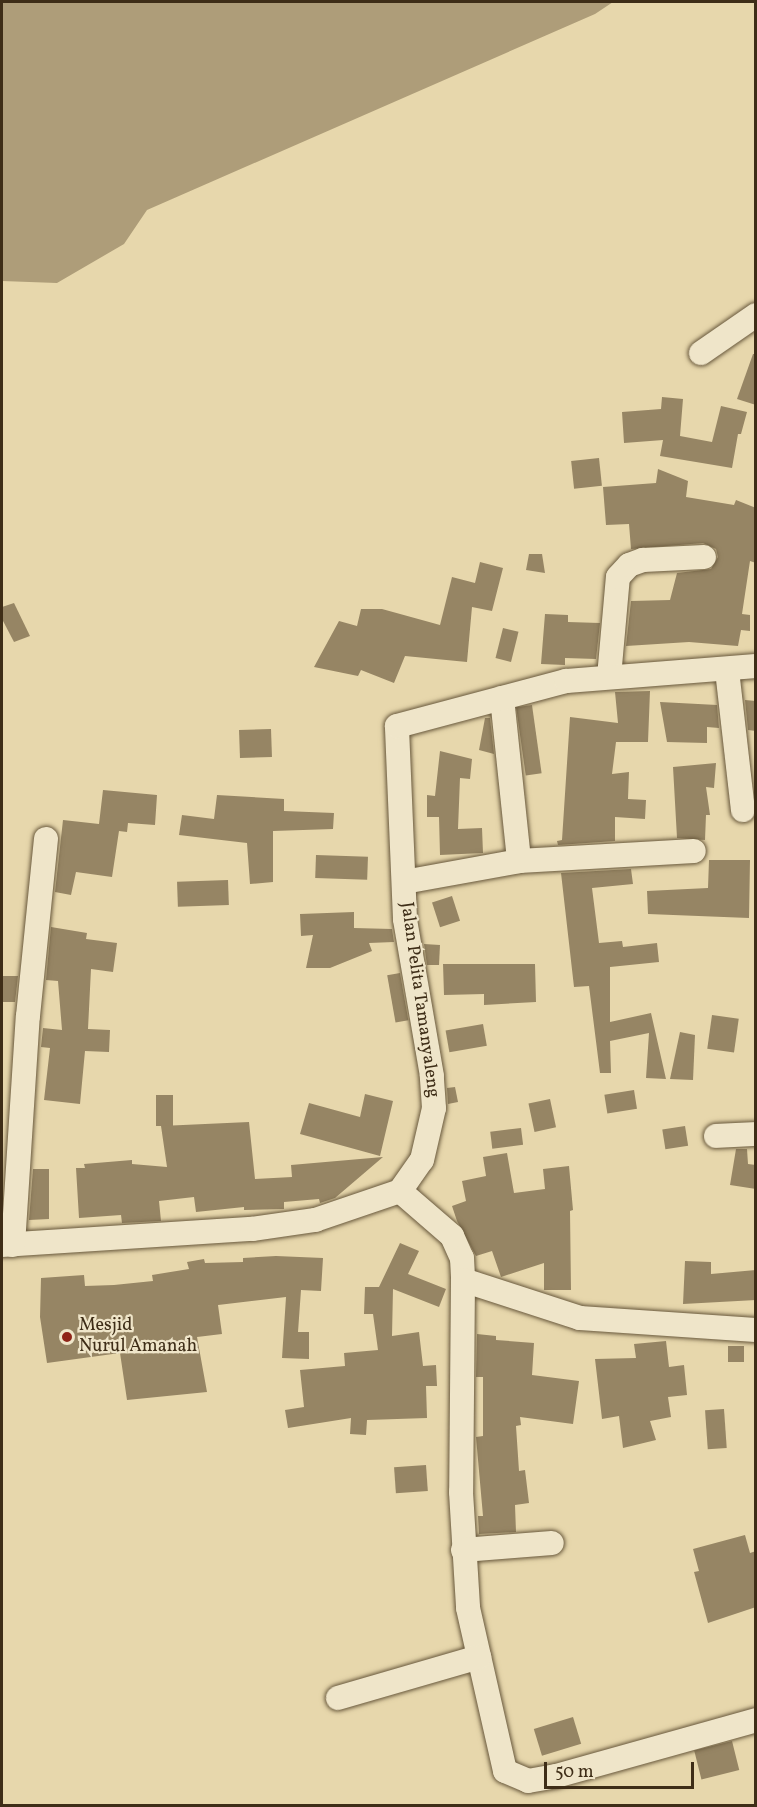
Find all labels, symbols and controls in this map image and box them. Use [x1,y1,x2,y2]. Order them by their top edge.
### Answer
street label: Jalan Pelita Tamanyaleng [395,901,443,1099]
place label: Mesjid Nurul Amanah [79,1316,197,1358]
marker: Mesjid Nurul Amanah [60,1330,74,1344]
scale bar [547,1750,697,1788]
text: 50 m [555,1760,594,1785]

